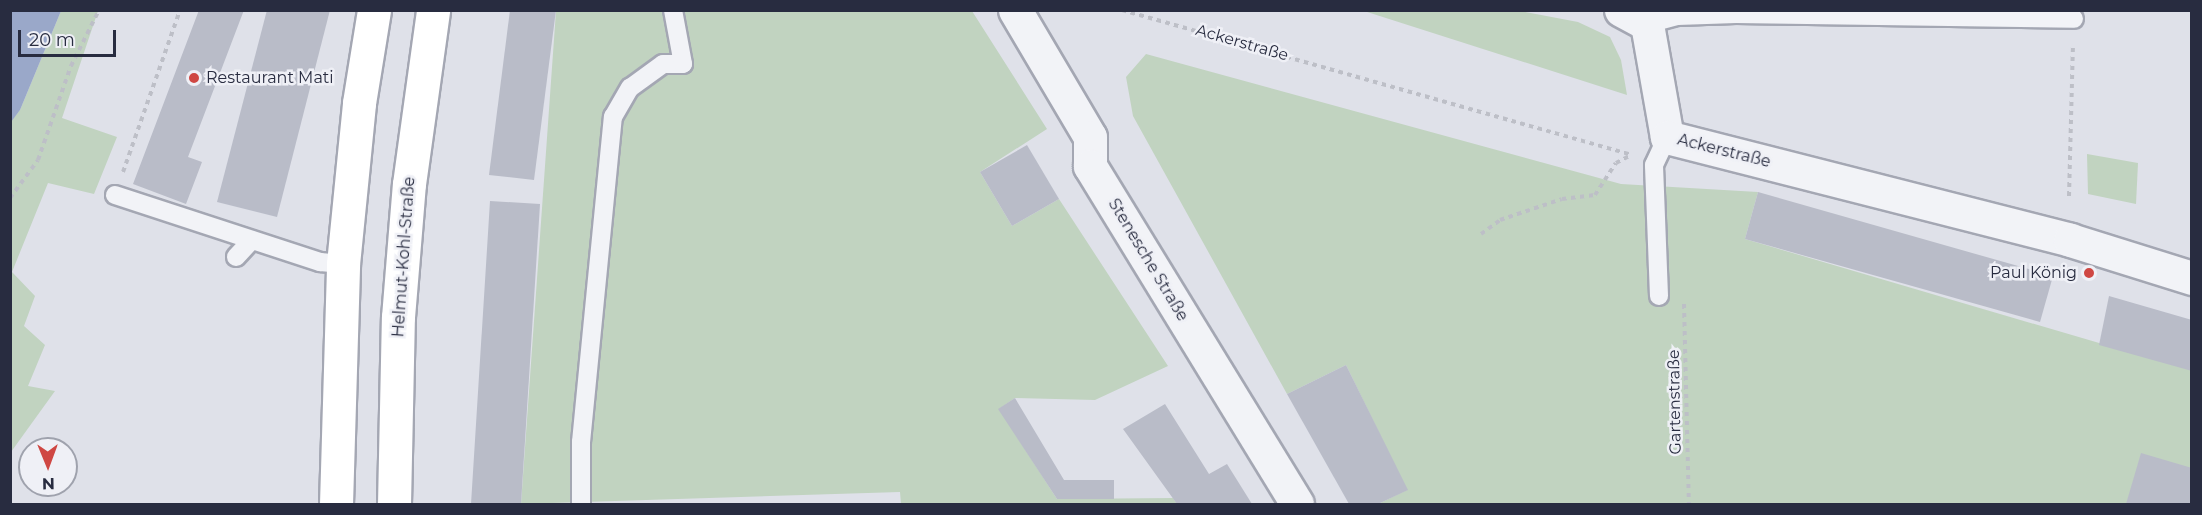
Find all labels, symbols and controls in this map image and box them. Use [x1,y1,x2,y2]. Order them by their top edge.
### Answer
scale bar [21,18,118,56]
street label: Ackerstraße [1193,21,1291,65]
text: 20 m [29,29,75,51]
place label: Restaurant Mati [206,68,334,88]
marker: Restaurant Mati [187,71,201,85]
street label: Ackerstraße [1675,130,1773,172]
street label: Helmut-Kohl-Straße [389,176,419,338]
street label: Stenesche Straße [1104,195,1192,325]
place label: Paul König [1990,263,2077,283]
marker: Paul König [2082,266,2096,280]
street label: Gartenstraße [1664,349,1686,455]
north arrow [18,437,78,497]
text: N [42,474,55,493]

